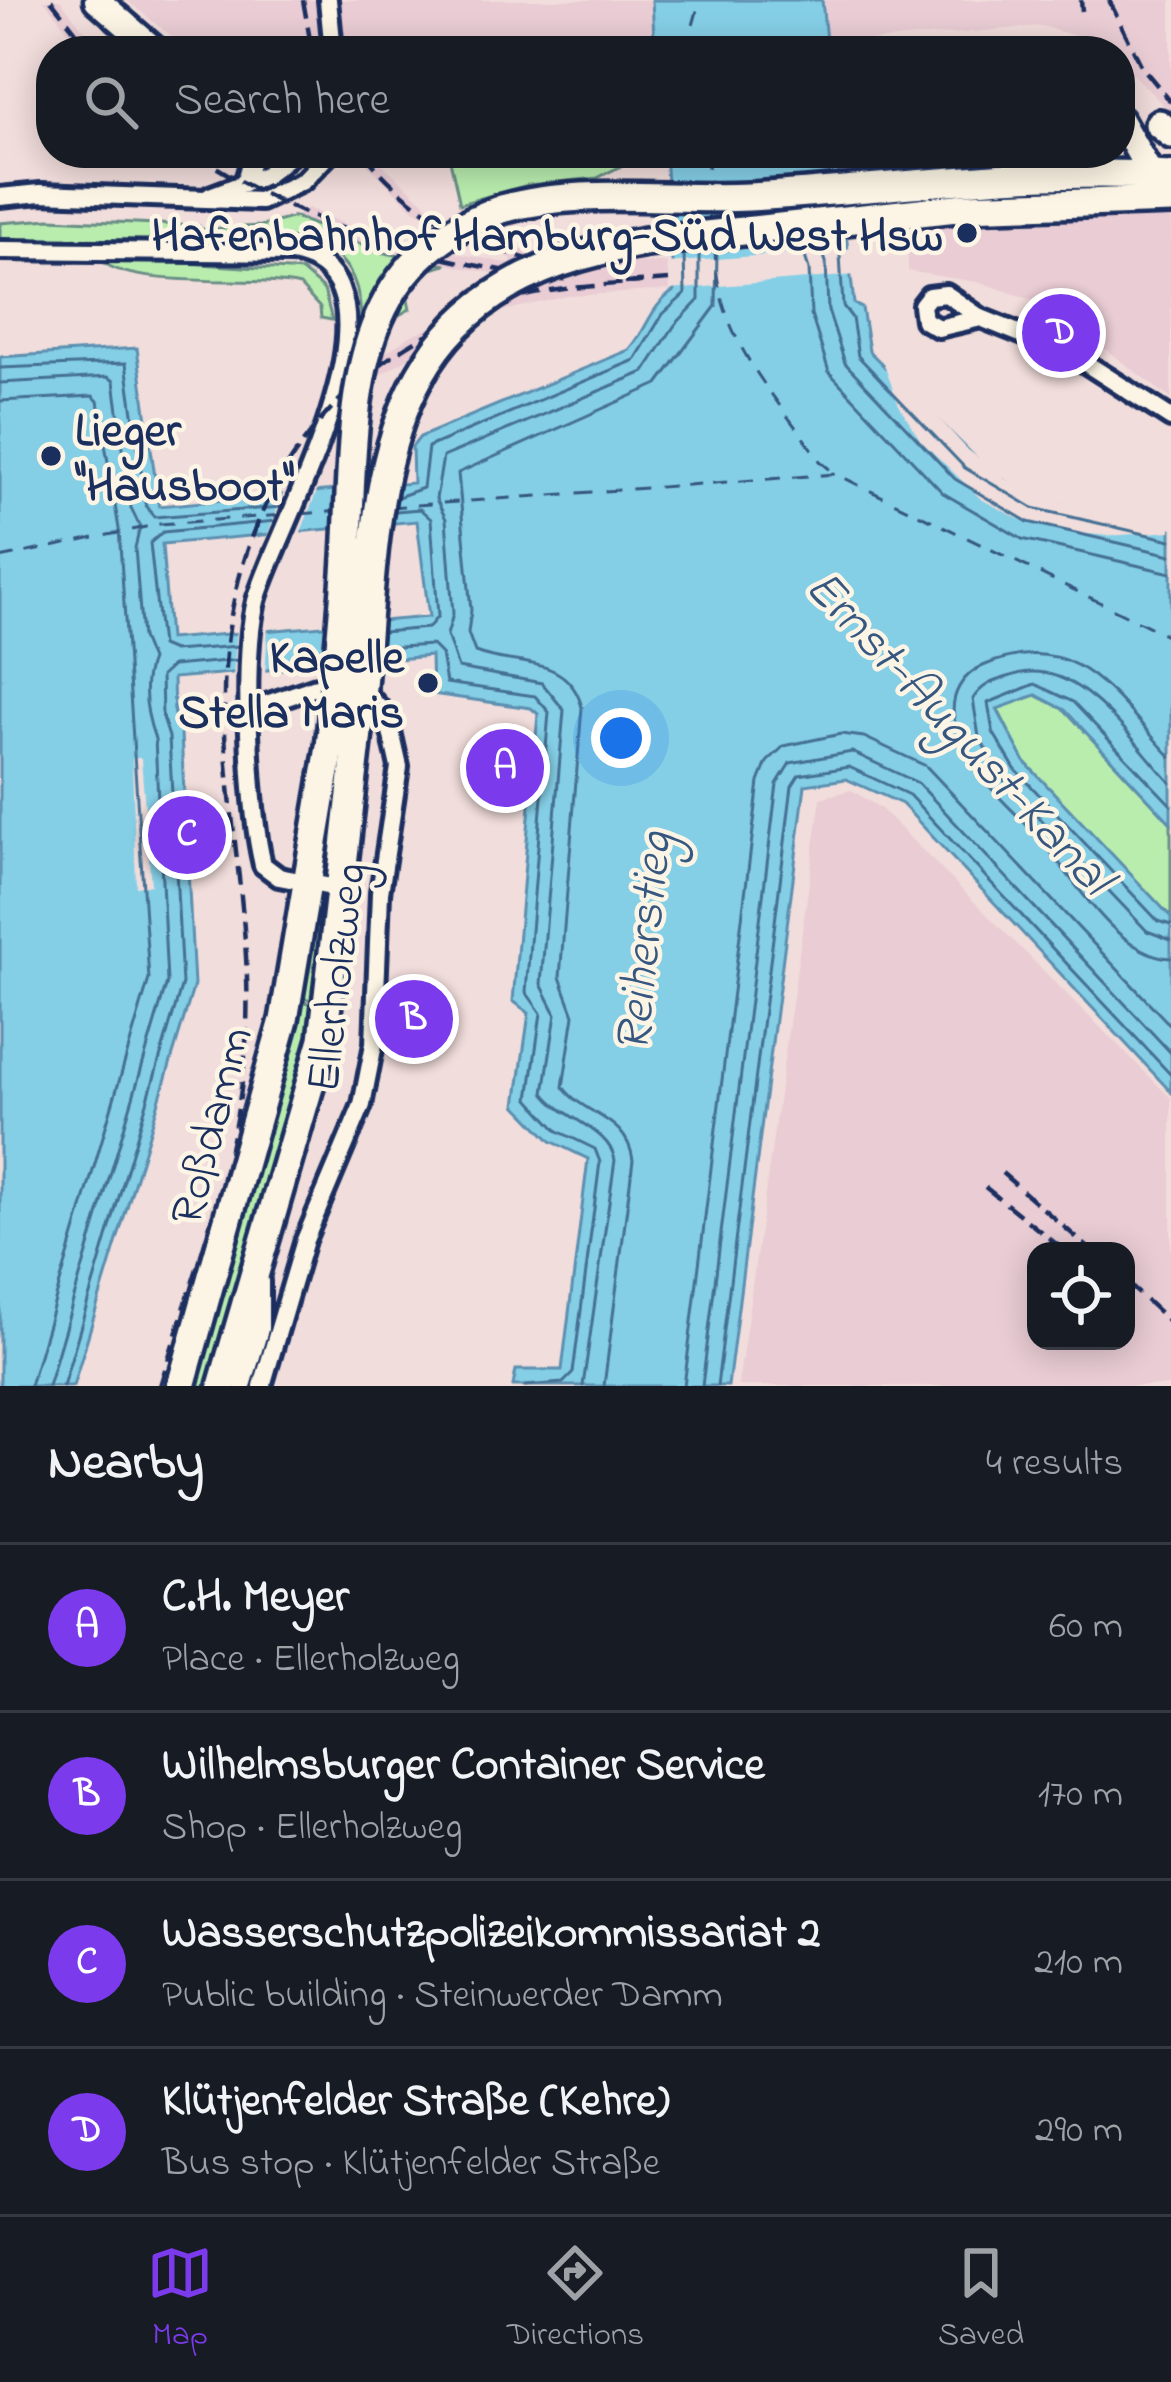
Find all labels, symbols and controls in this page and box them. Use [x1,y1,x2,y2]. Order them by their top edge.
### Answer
search box [36,36,1135,168]
icon: search [78,69,144,135]
text: Search here [174,69,390,135]
place label: Hafenbahnhof Hamburg-Süd West Hsw [152,203,943,275]
marker: Hafenbahnhof Hamburg-Süd West Hsw [954,220,980,246]
pin: D [1022,288,1100,378]
place label: Lieger "Hausboot" [74,398,295,523]
marker: Lieger "Hausboot" [38,443,64,469]
water label: Ernst-August-Kanal [786,554,1132,918]
place label: Kapelle Stella Maris [178,625,405,750]
marker: Kapelle Stella Maris [415,670,441,696]
your location [591,708,651,768]
pin: A [466,723,544,813]
pin: C [148,790,226,880]
water label: Reiherstieg [598,828,695,1056]
street label: Ellerholzweg [290,859,389,1096]
pin: B [375,974,453,1064]
street label: Roßdamm [154,1019,274,1233]
map controls [1027,1242,1135,1350]
button: locate [1027,1242,1135,1350]
text: Nearby [48,1427,204,1502]
text: 4 results [986,1436,1123,1493]
text: C.H. Meyer [162,1566,349,1632]
text: A [75,1599,99,1656]
text: 60 m [1049,1599,1123,1656]
text: Place · Ellerholzweg [162,1632,460,1689]
text: Wilhelmsburger Container Service [162,1734,765,1800]
text: B [74,1767,100,1824]
text: 170 m [1038,1767,1123,1824]
text: Shop · Ellerholzweg [162,1800,462,1857]
text: Wasserschutzpolizeikommissariat 2 [162,1902,821,1968]
text: C [76,1935,98,1992]
text: 210 m [1034,1935,1123,1992]
text: Public building · Steinwerder Damm [162,1968,723,2025]
text: Klütjenfelder Straße (Kehre) [162,2070,670,2136]
text: D [73,2103,101,2160]
text: 290 m [1035,2103,1123,2160]
text: Bus stop · Klütjenfelder Straße [162,2136,660,2193]
tab: Map [147,2240,213,2360]
tab: Directions [507,2240,644,2360]
tab: Saved [938,2240,1024,2360]

